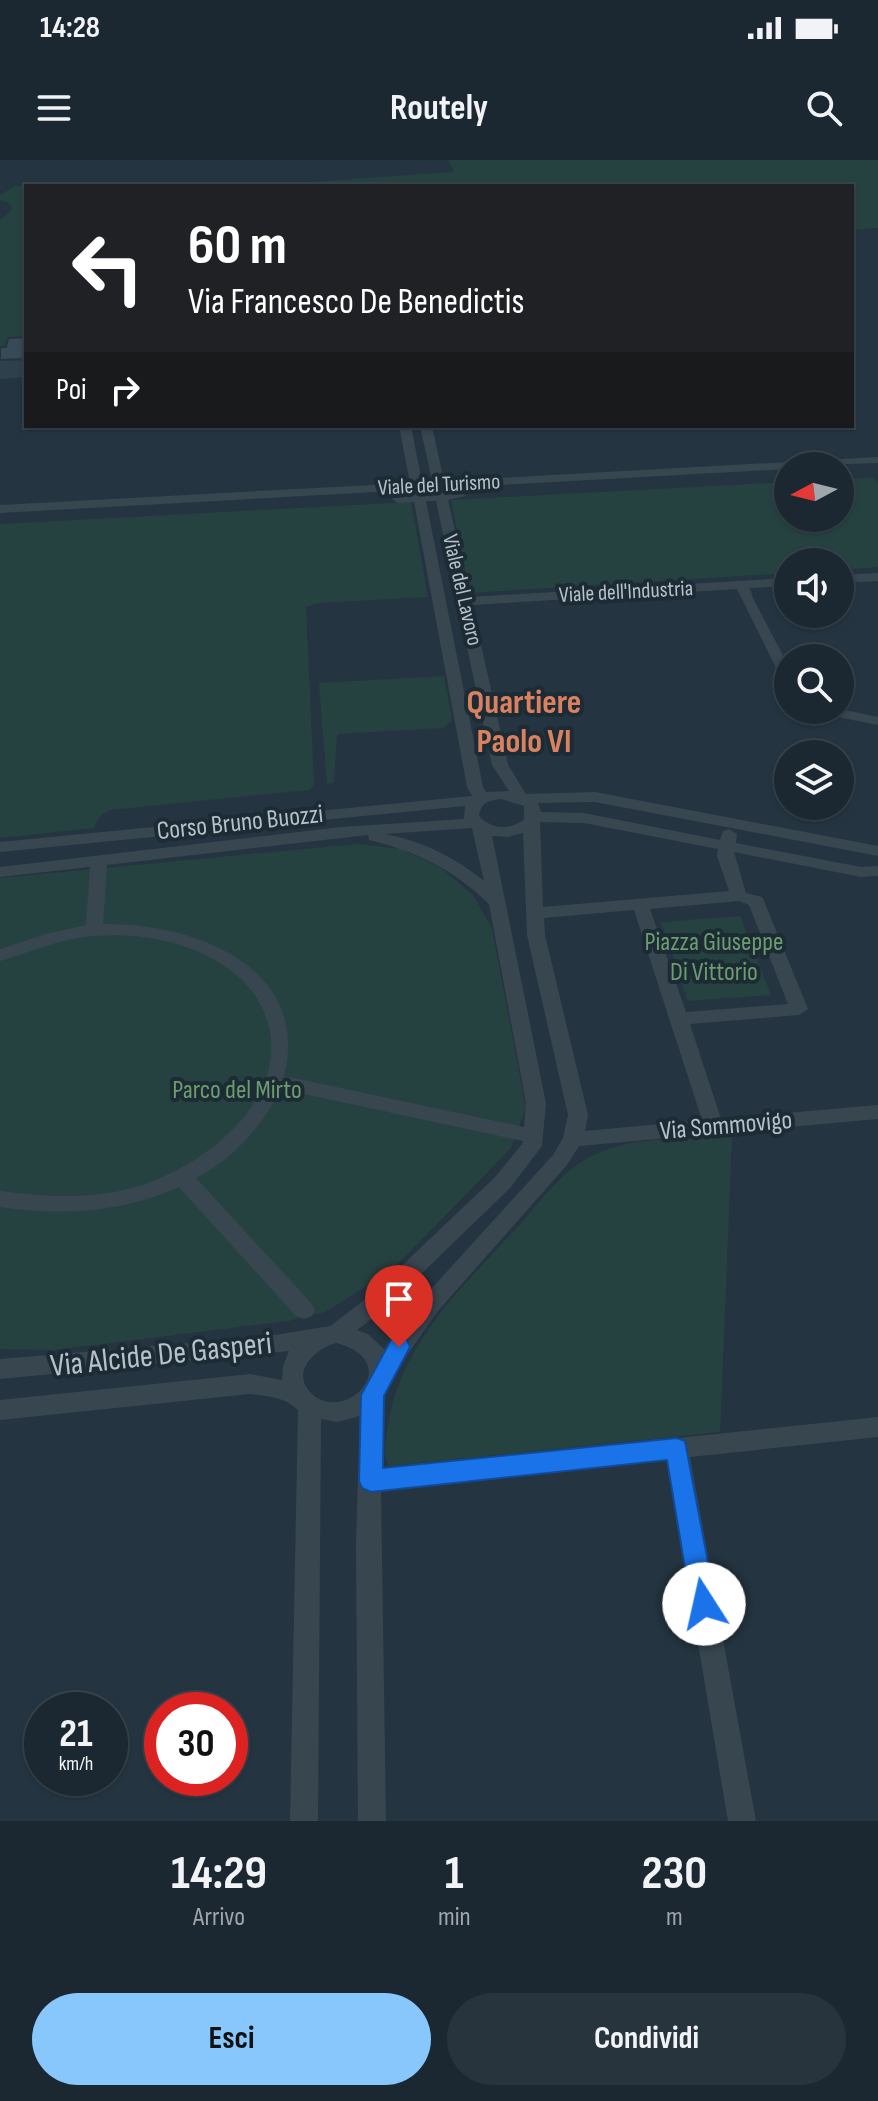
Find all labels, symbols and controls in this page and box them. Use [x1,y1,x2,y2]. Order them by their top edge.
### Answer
text: 14:28 [40,10,100,46]
icon: menu [32,86,76,130]
icon: search [802,86,846,130]
text: Routely [390,87,488,130]
text: 60 m [188,213,287,280]
icon: left [56,216,160,320]
text: Via Francesco De Benedictis [188,281,524,324]
icon: right [103,368,147,412]
text: Poi [56,372,87,408]
north arrow [774,452,854,532]
map controls [774,452,854,820]
street label: Viale del Turismo [377,468,501,502]
street label: Viale del Lavoro [436,532,488,648]
button: sound [774,548,854,628]
street label: Viale dell'Industria [558,575,694,609]
button: search [774,644,854,724]
district label: Quartiere Paolo VI [467,682,581,762]
button: layers [774,740,854,820]
street label: Corso Bruno Buozzi [155,799,325,847]
park label: Piazza Giuseppe Di Vittorio [644,927,784,988]
park label: Parco del Mirto [172,1075,302,1106]
street label: Via Sommovigo [659,1105,793,1147]
pin [365,1265,433,1347]
icon: arrive [377,1277,421,1321]
street label: Via Alcide De Gasperi [48,1324,274,1386]
position arrow [662,1562,746,1646]
speed limit sign: 30 [144,1692,248,1796]
text: 21 [59,1710,93,1758]
text: km/h [59,1752,93,1776]
text: 14:29 [171,1845,267,1902]
text: 1 [445,1845,464,1902]
text: 230 [642,1845,707,1902]
text: Arrivo [193,1902,245,1933]
text: min [438,1902,471,1933]
text: m [666,1902,683,1933]
button: Esci [32,1993,431,2085]
button: Condividi [447,1993,846,2085]

